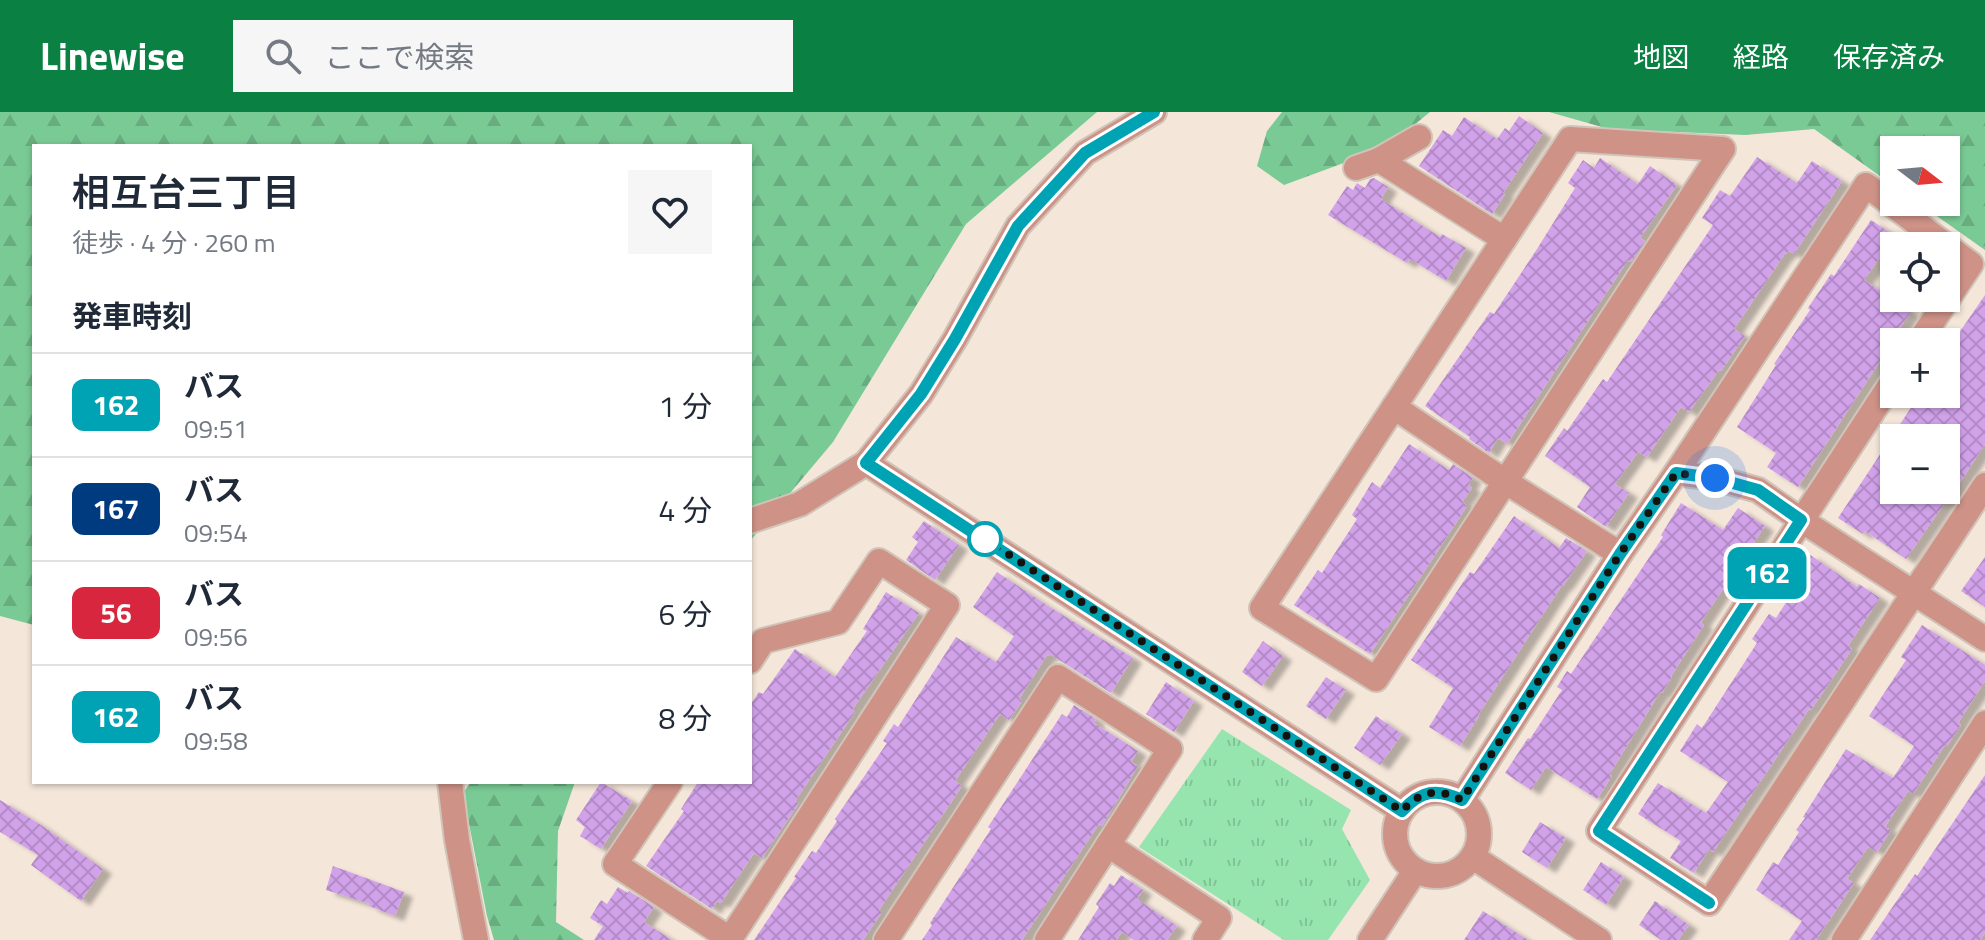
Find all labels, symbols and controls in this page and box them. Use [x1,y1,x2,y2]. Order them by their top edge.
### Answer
search box [233,20,793,92]
text: Linewise [40,27,185,85]
icon: search [261,34,305,78]
text: ここで検索 [325,34,475,80]
text: 地図 [1633,35,1689,78]
text: 経路 [1733,35,1789,78]
text: 保存済み [1833,35,1945,78]
north arrow [1880,136,1960,216]
map controls [1880,136,1960,504]
text: 相互台三丁目 [72,163,300,221]
button: heart [628,170,712,254]
text: 徒歩 · 4 分 · 260 m [72,223,276,262]
button: locate [1880,232,1960,312]
text: 発車時刻 [72,293,192,339]
button: + [1880,328,1960,408]
text: バス [184,363,244,409]
text: 162 [92,383,140,426]
text: 1 分 [659,383,712,429]
text: 09:51 [184,409,248,448]
button: − [1880,424,1960,504]
your location [1695,458,1735,498]
text: バス [184,467,244,513]
text: 167 [92,487,140,530]
text: 4 分 [659,487,712,533]
text: 09:54 [184,513,248,552]
unlabelled marker [968,522,1002,556]
line badge: 162 [1721,547,1813,599]
text: 162 [1743,551,1791,594]
text: バス [184,571,244,617]
text: 56 [100,591,132,634]
text: 6 分 [659,591,712,637]
text: 09:56 [184,617,248,656]
text: バス [184,675,244,721]
text: 162 [92,695,140,738]
text: 8 分 [659,695,712,741]
text: 09:58 [184,721,248,760]

